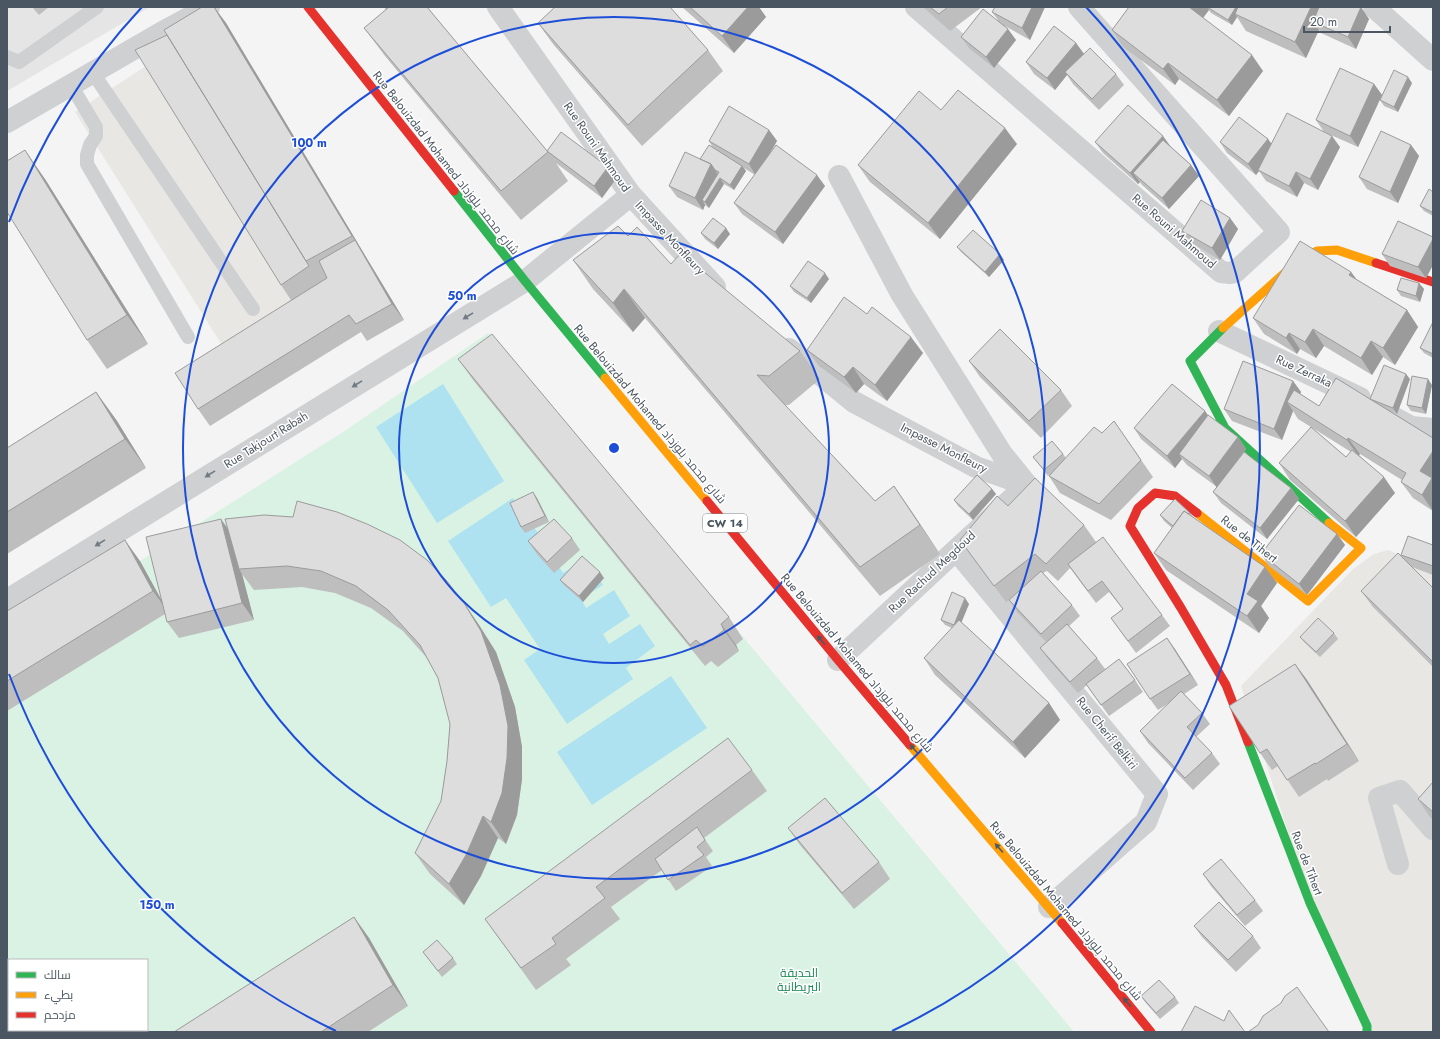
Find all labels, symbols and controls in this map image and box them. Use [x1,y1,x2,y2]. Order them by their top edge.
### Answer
scale bar [1304,8,1390,34]
text: 20 m [1310,13,1337,31]
street label: Rue Belouizdad Mohamed شارع محمد بلوزداد [368,67,524,259]
street label: Rue Rouni Mahmoud [559,98,635,196]
text: 100 m [291,134,327,152]
street label: Rue Rouni Mahmoud [1128,189,1220,273]
street label: Impasse Monfleury [631,197,710,280]
text: 50 m [447,287,477,305]
one-way arrow [463,312,473,320]
street label: Rue Belouizdad Mohamed شارع محمد بلوزداد [569,320,731,508]
street label: Rue Zerraka [1273,350,1335,392]
one-way arrow [351,381,363,388]
street label: Rue Takjourt Rabah [220,407,312,473]
street label: Impasse Monfleury [897,418,991,478]
centre of rings [607,441,621,455]
one-way arrow [204,471,216,478]
street label: Rue de Tihert [1217,511,1281,567]
road number: CW 14 [703,514,747,532]
street label: Rue Rachud Megdoud [884,527,980,617]
one-way arrow [94,539,106,546]
street label: Rue Belouizdad Mohamed شارع محمد بلوزداد [776,569,938,757]
one-way arrow [816,634,825,645]
street label: Rue Cherif Belkiri [1072,693,1142,773]
one-way arrow [910,745,919,754]
street label: Rue Belouizdad Mohamed شارع محمد بلوزداد [985,817,1147,1005]
street label: Rue de Tihert [1286,828,1328,898]
one-way arrow [994,843,1003,853]
text: 150 m [139,896,175,914]
legend [8,959,148,1031]
park label: الحديقة البريطانية [777,964,821,996]
text: سالك [44,966,71,984]
text: بطيء [44,986,73,1005]
one-way arrow [1122,996,1131,1007]
text: مزدحم [44,1006,76,1024]

